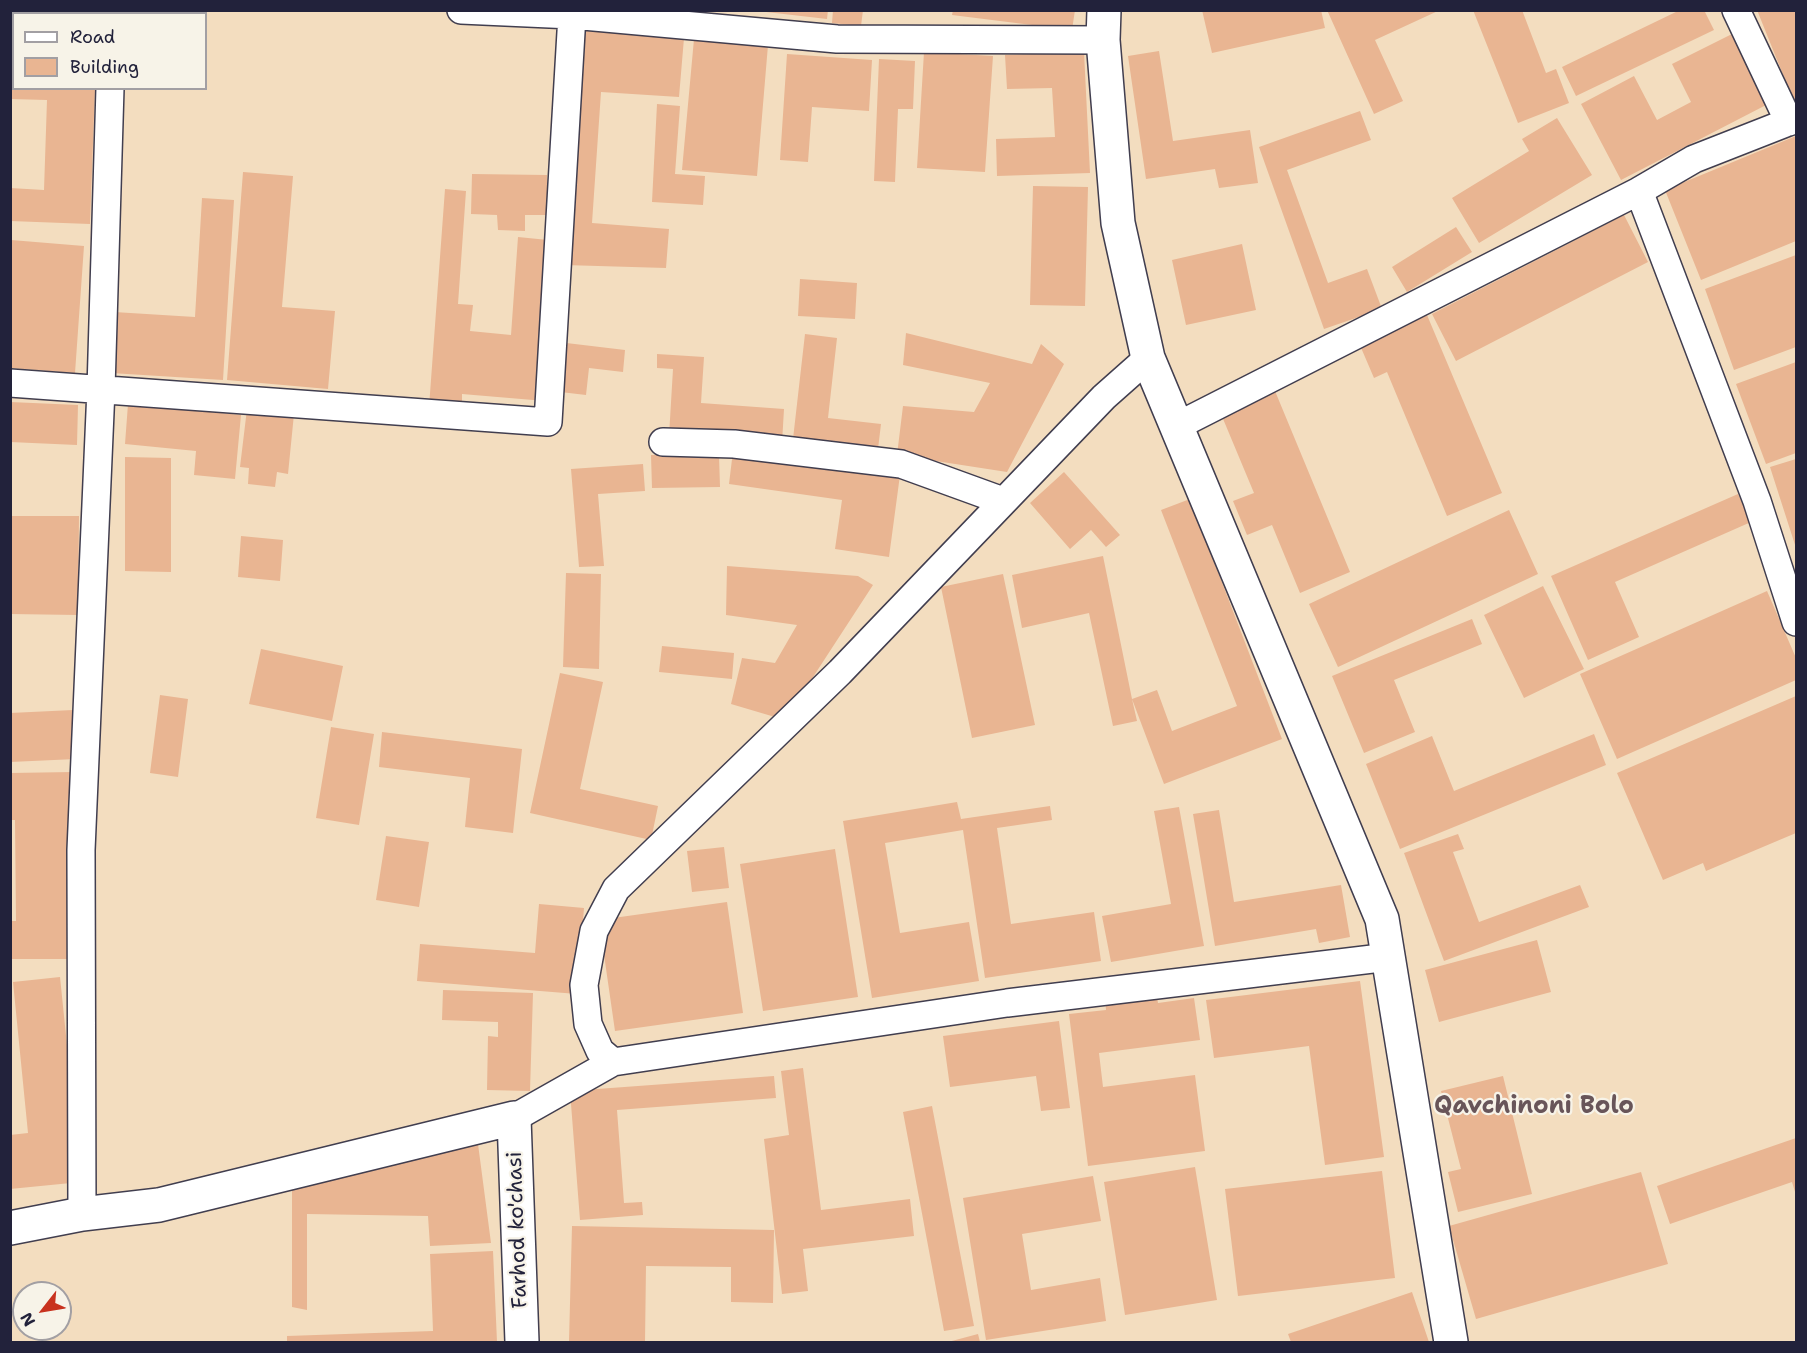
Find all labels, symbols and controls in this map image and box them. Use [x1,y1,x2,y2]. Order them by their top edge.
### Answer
legend [12,12,207,90]
text: Road [70,25,115,49]
text: Building [70,55,139,79]
district label: Qavchinoni Bolo [1434,1093,1634,1121]
street label: Farhod ko'chasi [503,1151,533,1309]
north arrow [12,1281,72,1341]
text: N [16,1309,40,1330]

